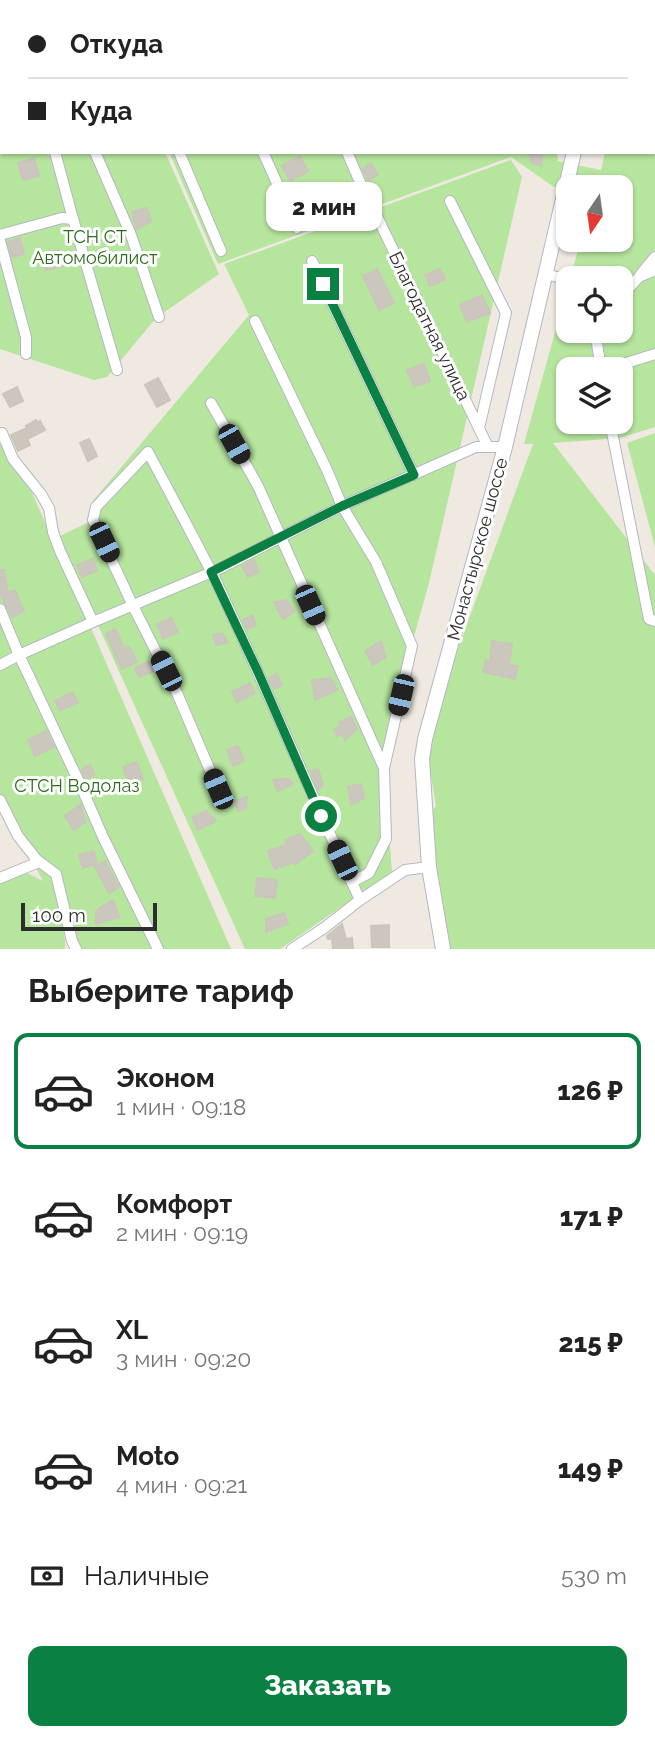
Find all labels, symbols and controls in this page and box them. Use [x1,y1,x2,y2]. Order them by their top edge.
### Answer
text: Откуда [70,29,163,59]
text: Куда [70,96,133,126]
north arrow [556,175,634,252]
map controls [556,175,633,434]
callout: 2 мин [265,182,381,232]
text: 2 мин [292,193,356,220]
park label: ТСН СТ Автомобилист [32,226,158,268]
street label: Благодатная улица [385,248,475,404]
button: locate [556,266,633,343]
route end [307,268,339,300]
button: layers [556,357,633,434]
car [215,421,254,467]
street label: Монастырское шоссе [442,455,512,643]
car [86,519,123,565]
car [292,582,329,628]
car [148,648,185,694]
car [387,672,416,718]
car [201,766,236,812]
park label: СТСН Водолаз [14,775,140,796]
route start [305,800,337,832]
car [324,837,361,883]
scale bar [21,900,158,932]
text: 100 m [32,904,86,926]
text: Выберите тариф [28,972,294,1009]
icon: car [32,1060,95,1123]
text: Эконом [116,1063,215,1093]
text: 126 ₽ [557,1076,623,1106]
text: 1 мин · 09:18 [116,1093,246,1120]
icon: car [32,1186,95,1249]
text: Комфорт [116,1189,232,1219]
text: 171 ₽ [560,1202,623,1232]
text: 2 мин · 09:19 [116,1219,248,1246]
icon: car [32,1312,95,1375]
text: XL [116,1315,148,1345]
text: 215 ₽ [559,1328,623,1358]
text: 3 мин · 09:20 [116,1345,251,1372]
icon: car [32,1438,95,1501]
text: Moto [116,1441,179,1471]
text: 149 ₽ [558,1454,623,1484]
text: 4 мин · 09:21 [116,1471,247,1498]
icon: cash [28,1557,66,1595]
text: Наличные [84,1561,209,1591]
text: 530 m [561,1562,627,1589]
button: Заказать [28,1646,627,1726]

